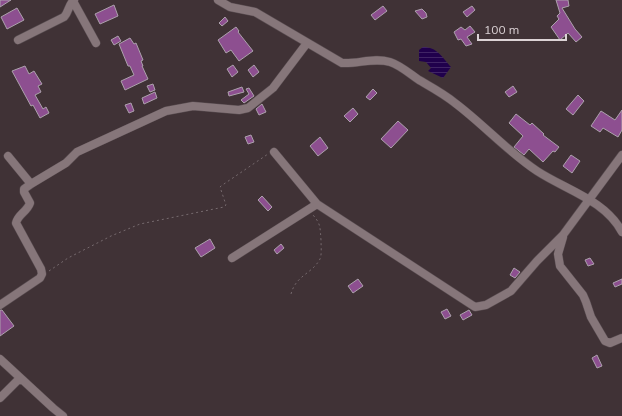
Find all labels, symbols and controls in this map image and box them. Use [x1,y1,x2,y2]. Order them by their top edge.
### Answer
scale bar [478,16,566,42]
text: 100 m [484,22,519,37]

